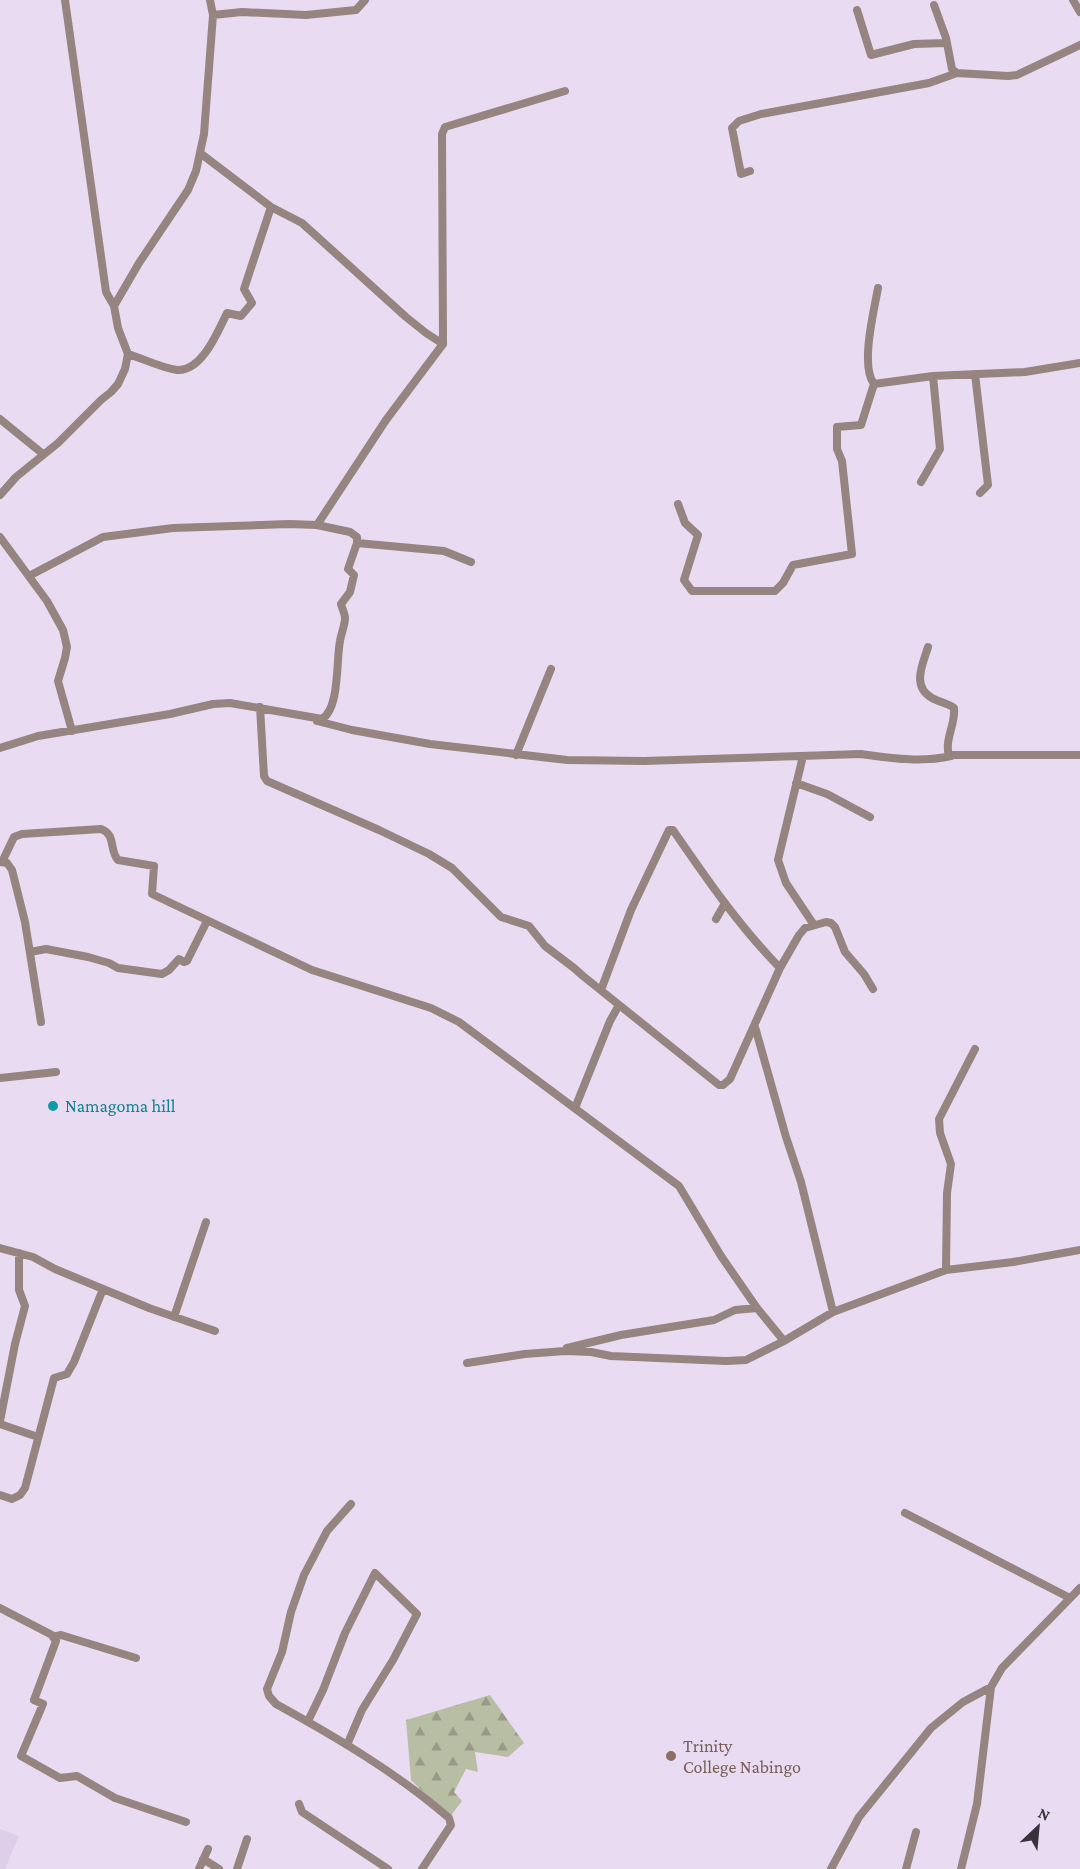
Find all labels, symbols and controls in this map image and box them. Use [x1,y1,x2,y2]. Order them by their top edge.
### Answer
place label: Namagoma hill [65,1096,176,1116]
marker: Namagoma hill [46,1099,60,1113]
place label: Trinity College Nabingo [683,1736,801,1777]
marker: Trinity College Nabingo [664,1749,678,1763]
north arrow [1008,1797,1068,1857]
text: N [1036,1804,1053,1824]

